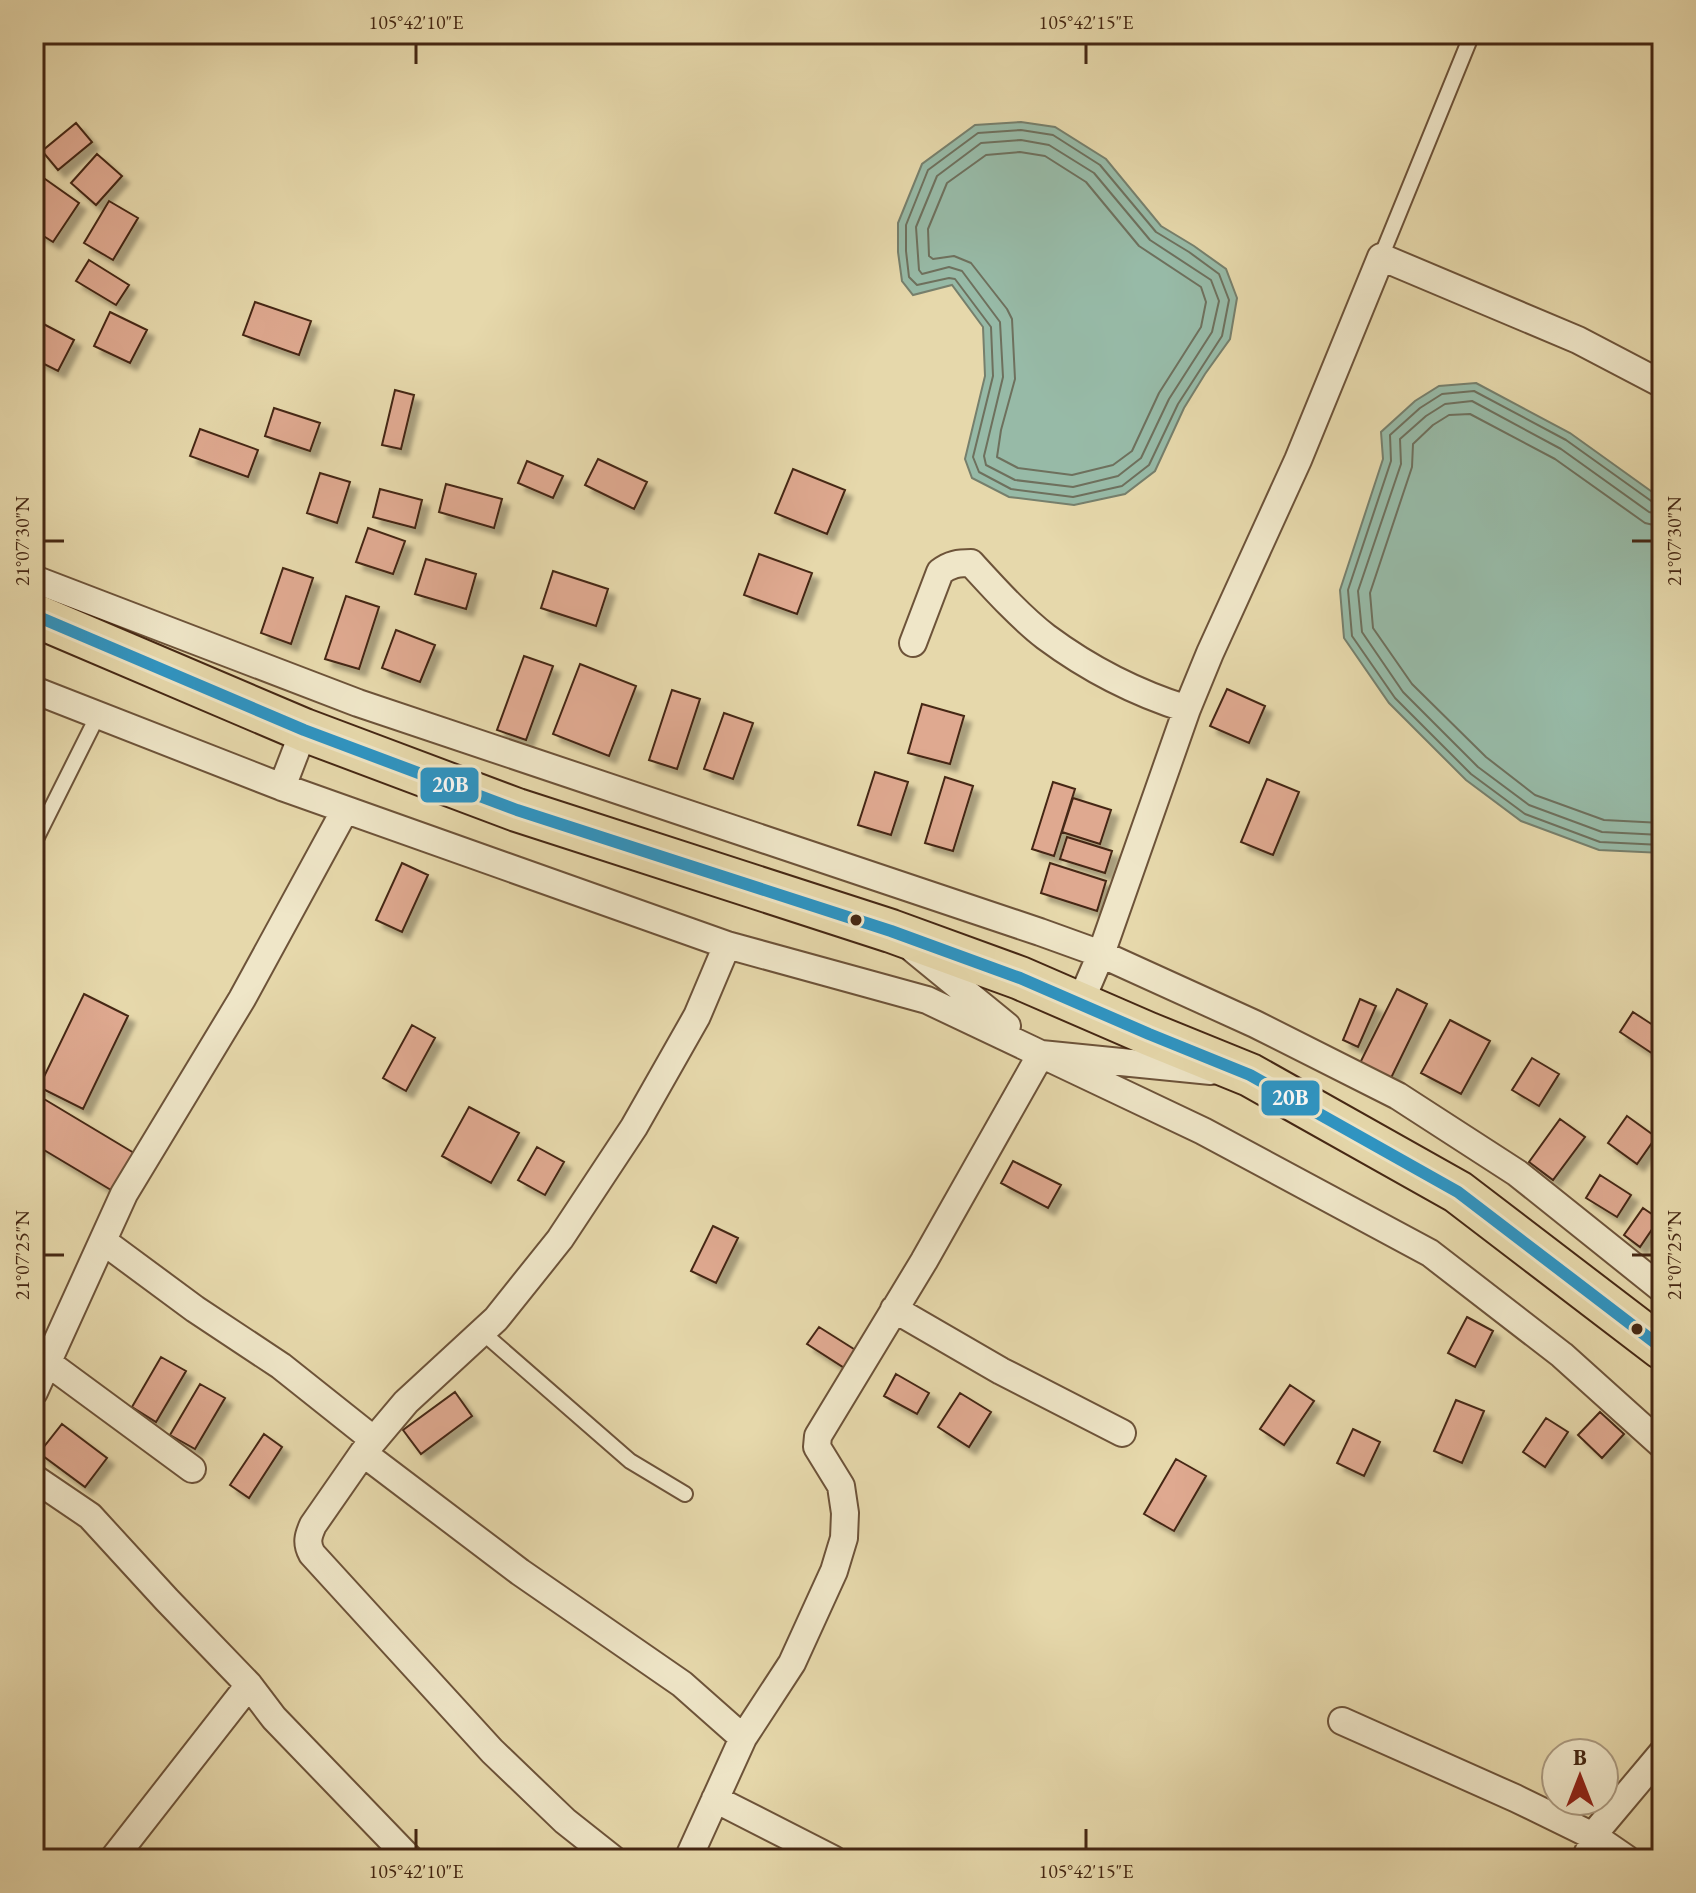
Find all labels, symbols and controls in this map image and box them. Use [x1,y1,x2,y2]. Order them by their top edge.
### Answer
text: 105°42'10"E [369,9,463,35]
text: 105°42'15"E [1039,9,1133,35]
text: 21°07'30"N [9,496,35,586]
text: 21°07'30"N [1661,496,1687,586]
line badge: 20B [419,766,480,804]
text: 20B [431,770,469,799]
unlabelled marker [848,912,864,928]
line badge: 20B [1260,1079,1321,1117]
text: 20B [1271,1083,1309,1112]
text: 21°07'25"N [9,1210,35,1300]
text: 21°07'25"N [1661,1210,1687,1300]
unlabelled marker [1629,1321,1645,1337]
north arrow [1540,1737,1620,1817]
text: B [1573,1743,1587,1772]
text: 105°42'10"E [369,1858,463,1884]
text: 105°42'15"E [1039,1858,1133,1884]

